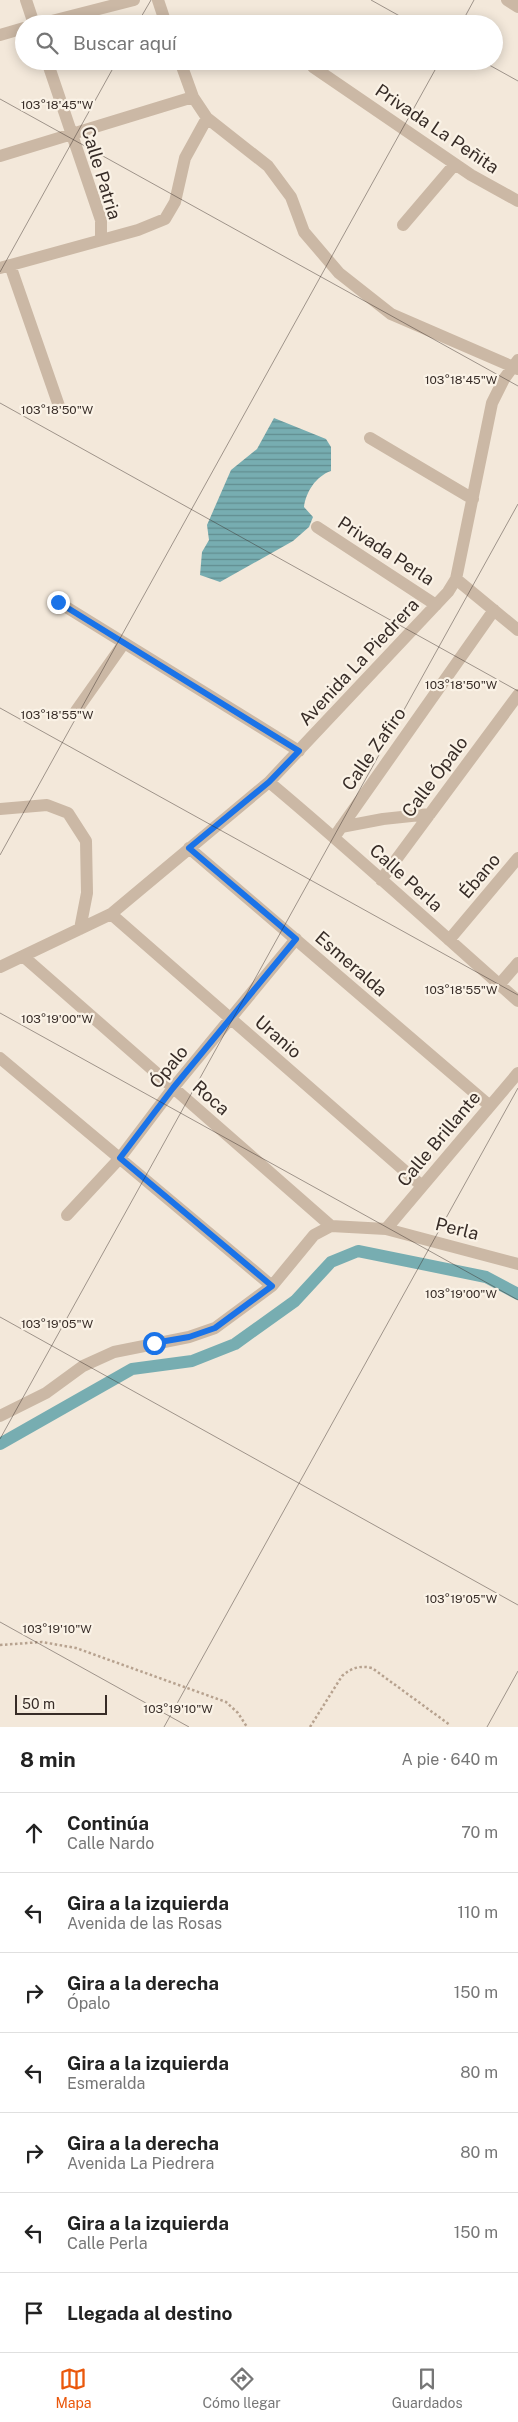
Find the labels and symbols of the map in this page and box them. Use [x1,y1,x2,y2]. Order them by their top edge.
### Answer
street label: Privada La Peñita [372,79,503,178]
text: 103°18'45"W [21,98,94,112]
street label: Calle Patria [77,124,126,222]
text: 103°18'45"W [425,373,498,387]
text: 103°18'50"W [21,403,94,417]
street label: Privada Perla [334,512,438,590]
route end [47,591,70,614]
street label: Avenida La Piedrera [294,594,423,729]
text: 103°18'50"W [425,678,498,692]
street label: Calle Zafiro [337,703,410,794]
text: 103°18'55"W [21,708,94,722]
street label: Calle Ópalo [397,732,472,821]
street label: Calle Perla [366,839,447,916]
street label: Ébano [454,848,504,902]
street label: Esmeralda [311,927,392,1000]
text: 103°18'55"W [425,983,498,997]
street label: Uranio [251,1011,306,1062]
text: 103°19'00"W [21,1012,93,1026]
street label: Ópalo [144,1040,192,1092]
street label: Roca [189,1076,234,1119]
street label: Calle Brillante [393,1087,485,1191]
street label: Perla [433,1213,481,1244]
text: 103°19'00"W [425,1287,497,1301]
text: 103°19'05"W [21,1317,94,1331]
route start [143,1332,166,1355]
text: 103°19'05"W [425,1592,498,1606]
text: 103°19'10"W [22,1622,92,1636]
scale bar [15,1692,108,1715]
text: 103°19'10"W [143,1702,213,1716]

